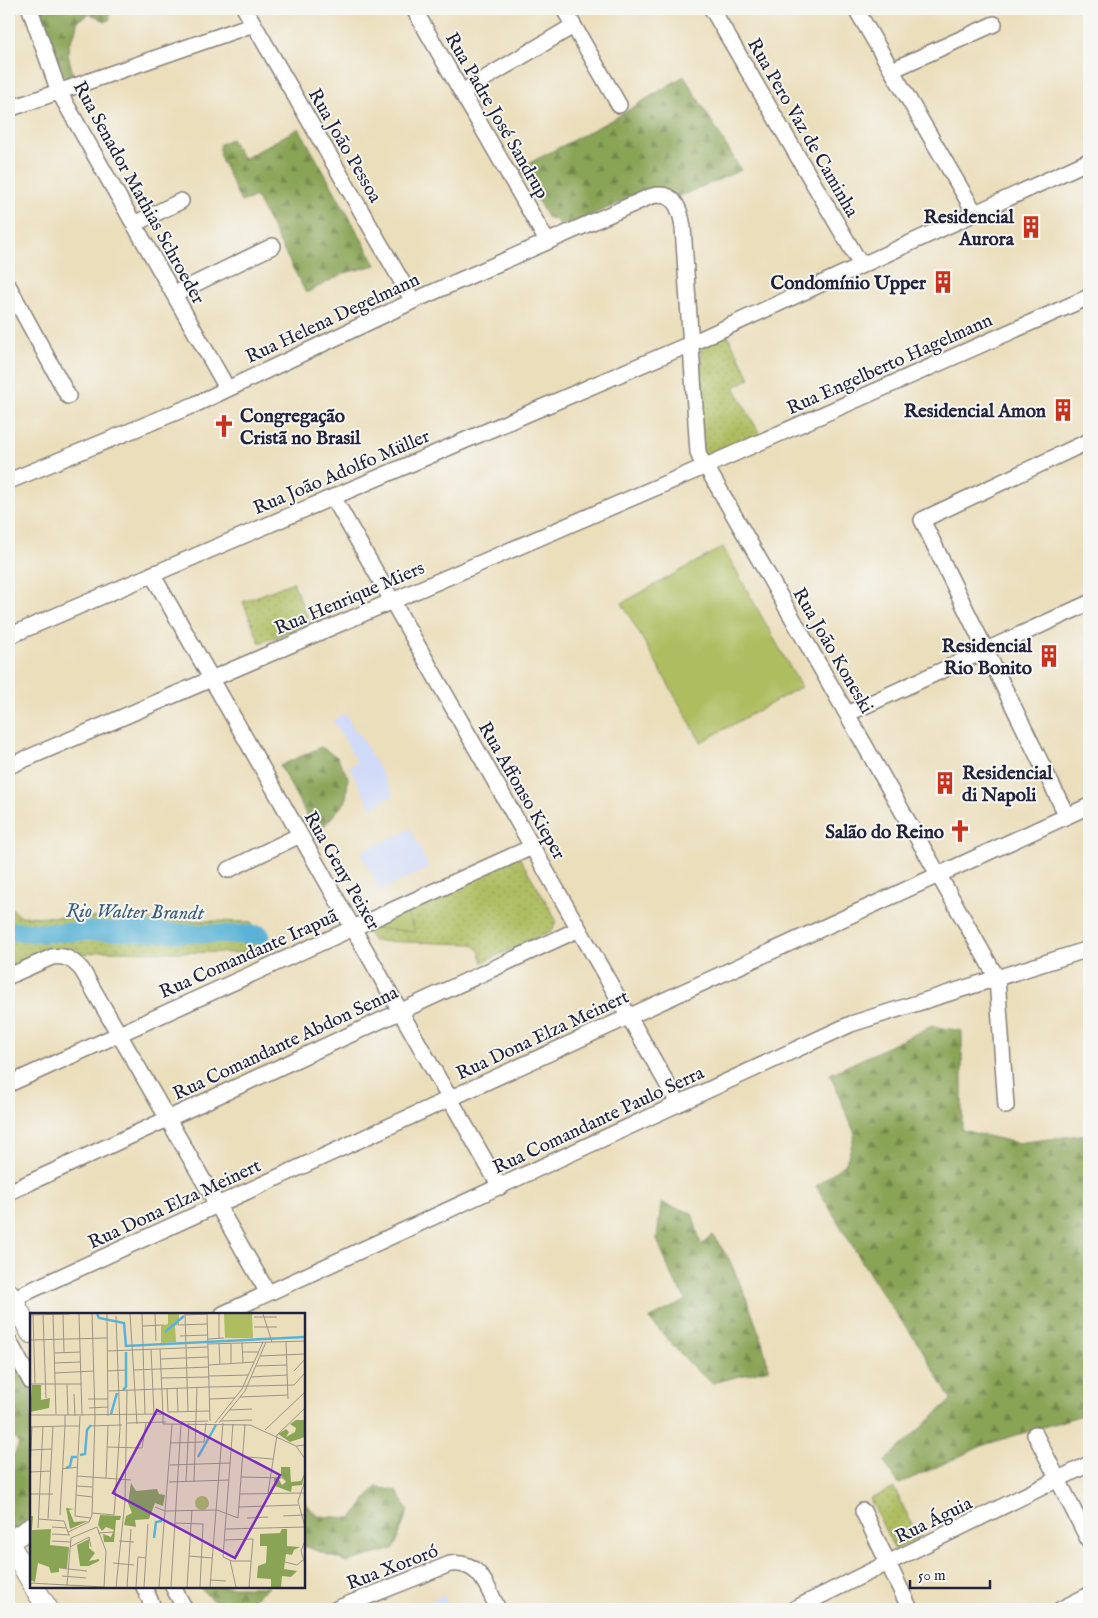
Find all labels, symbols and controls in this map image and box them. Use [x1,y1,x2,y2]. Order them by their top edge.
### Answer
street label: Rua Padre José Sandrup [439,29,554,203]
street label: Rua Pero Vaz de Caminha [741,34,864,222]
street label: Rua Senador Mathias Schroeder [67,77,210,309]
street label: Rua João Pessoa [302,85,387,208]
place label: Residencial Aurora [924,206,1015,252]
building icon: Residencial Aurora [1018,214,1044,240]
street label: Rua Helena Degelmann [242,268,424,370]
building icon: Condomínio Upper [930,269,956,295]
place label: Condomínio Upper [771,272,927,296]
street label: Rua Engelberto Hagelmann [783,309,996,421]
building icon: Residencial Amon [1050,397,1076,423]
place label: Residencial Amon [904,400,1046,424]
place label: Congregação Cristã no Brasil [240,405,361,451]
church icon: Congregação Cristã no Brasil [211,413,237,439]
street label: Rua João Adolfo Müller [250,425,434,521]
street label: Rua Henrique Miers [271,556,428,641]
street label: Rua João Koneski [787,584,878,718]
place label: Residencial Rio Bonito [942,635,1033,681]
building icon: Residencial Rio Bonito [1036,643,1062,669]
street label: Rua Affonso Kieper [472,718,571,864]
place label: Residencial di Napoli [962,762,1053,808]
building icon: Residencial di Napoli [932,770,958,796]
street label: Rua Geny Peixer [298,807,385,935]
church icon: Salão do Reino [947,818,973,844]
place label: Salão do Reino [825,821,944,845]
water label: Rio Walter Brandt [66,899,206,926]
street label: Rua Comandante Irapuã [156,904,342,1005]
street label: Rua Comandante Abdon Senna [169,981,403,1107]
street label: Rua Dona Elza Meinert [453,985,633,1086]
street label: Rua Comandante Paulo Serra [489,1061,709,1180]
street label: Rua Dona Elza Meinert [85,1154,265,1255]
inset map [30,1313,305,1588]
street label: Rua Águia [891,1491,977,1550]
street label: Rua Xororó [343,1539,442,1596]
scale bar [910,1558,990,1590]
text: 50 m [918,1566,946,1585]

